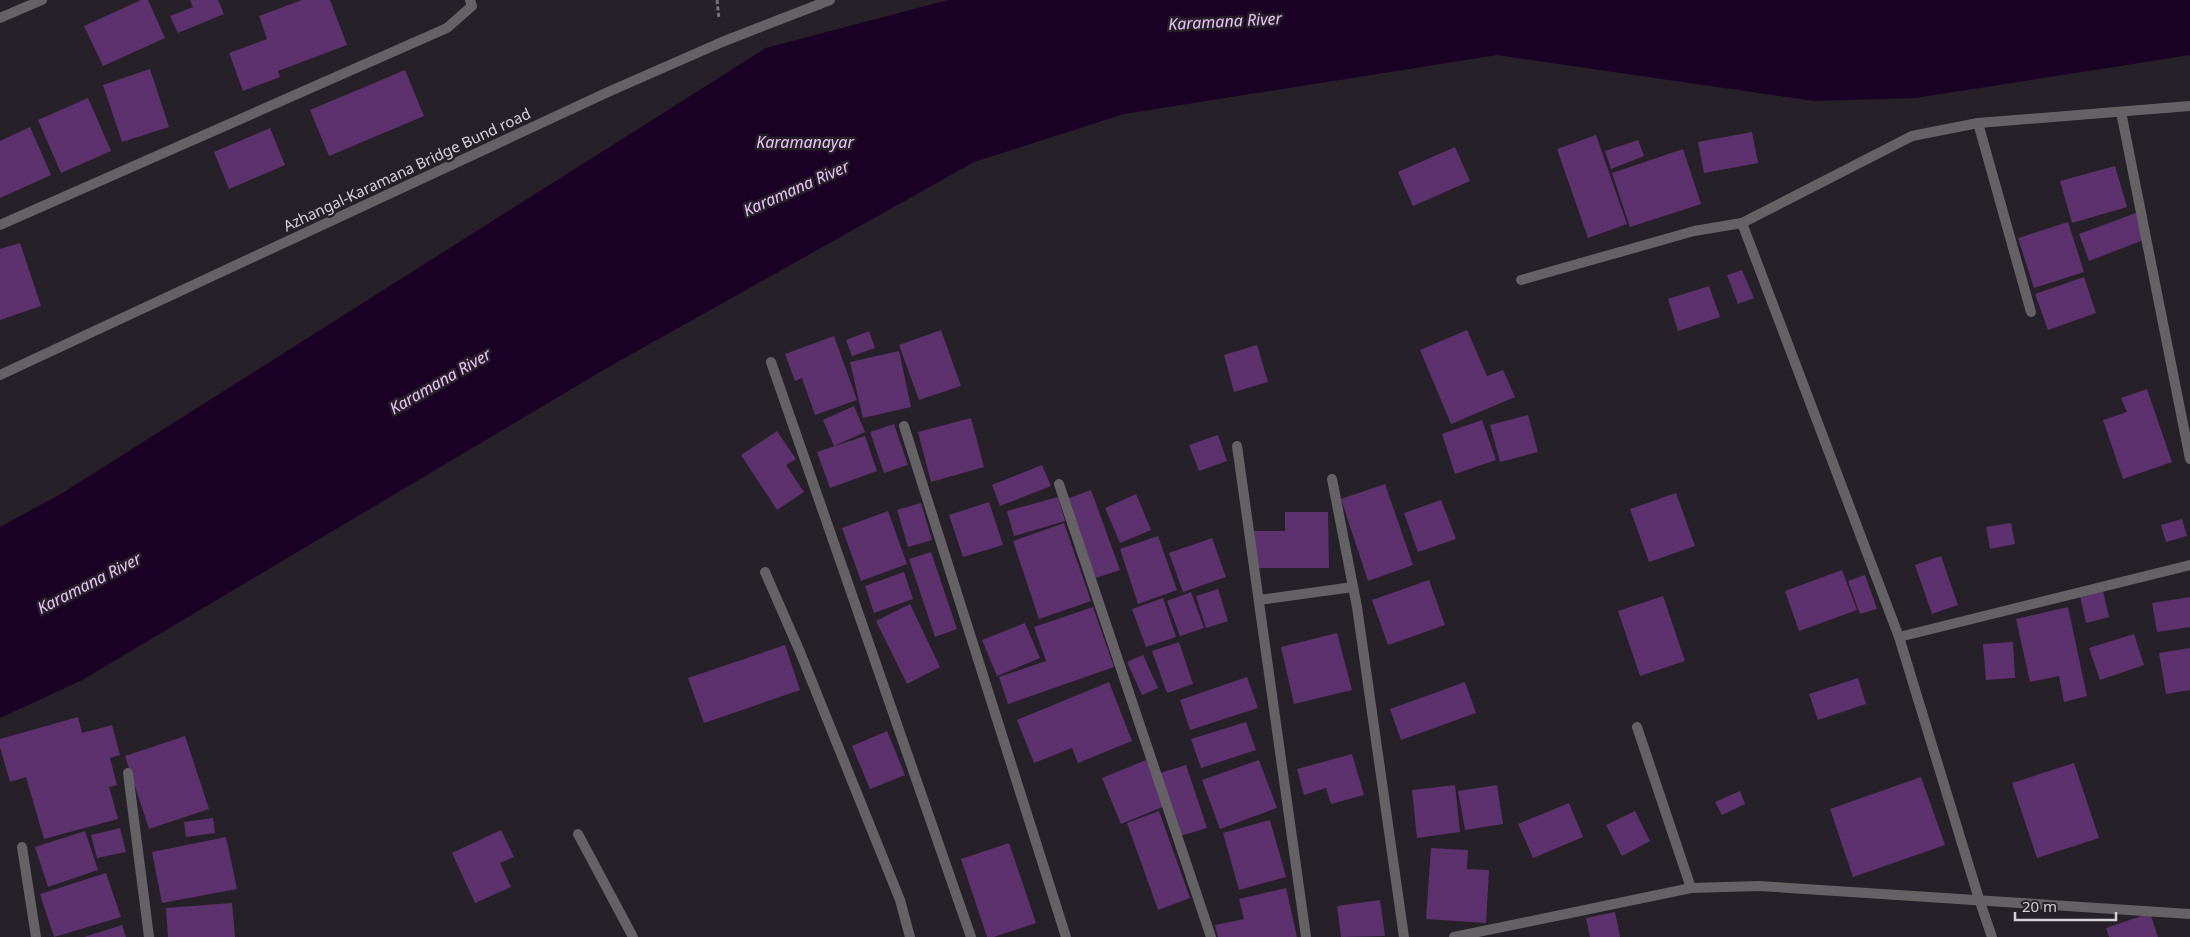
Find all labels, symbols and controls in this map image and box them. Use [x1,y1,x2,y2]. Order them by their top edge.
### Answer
water label: Karamana River [1168,7,1283,35]
street label: Azhangal-Karamana Bridge Bund road [280,103,533,235]
water label: Karamanayar [756,131,854,153]
water label: Karamana River [739,155,853,221]
water label: Karamana River [385,343,495,419]
water label: Karamana River [33,547,145,619]
scale bar [2015,890,2116,922]
text: 20 m [2022,896,2057,916]

